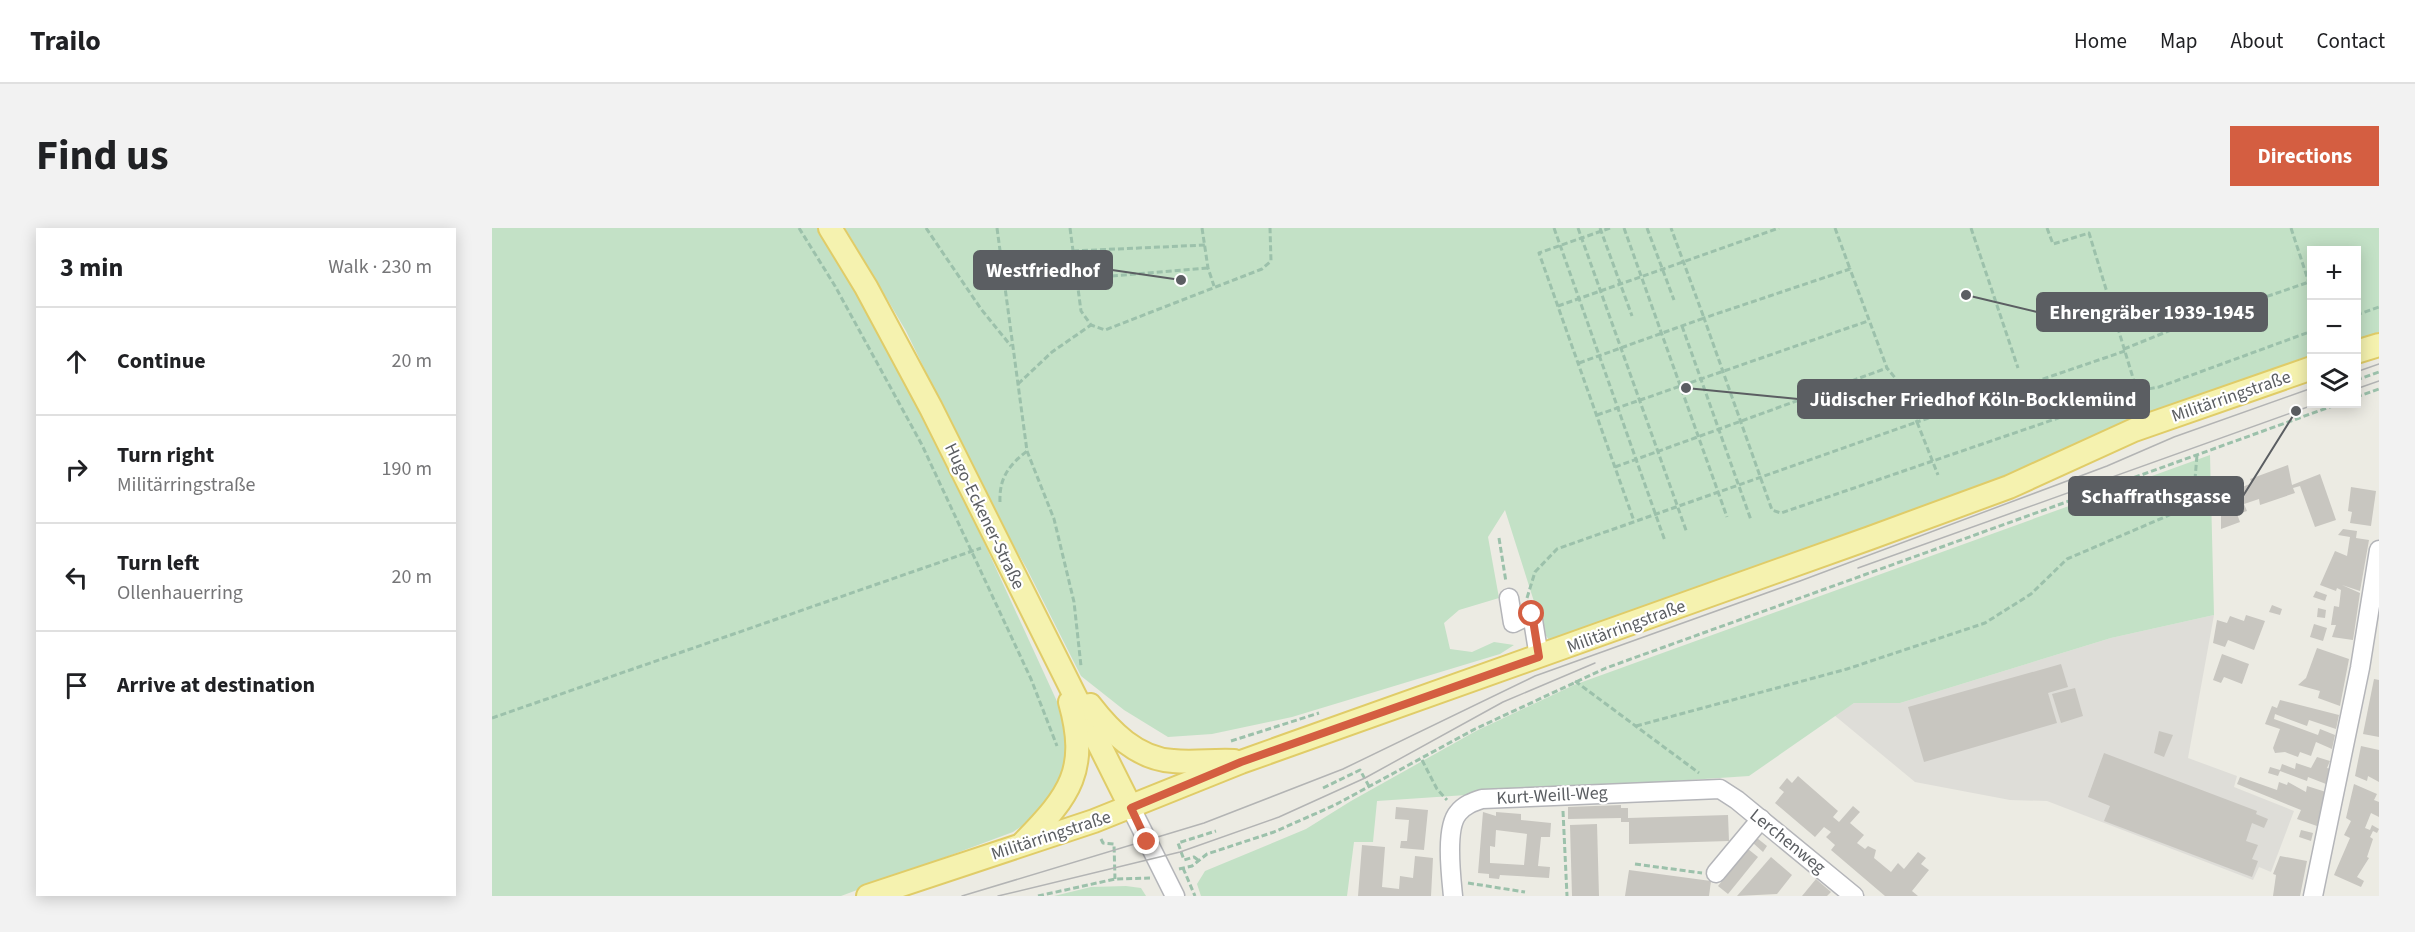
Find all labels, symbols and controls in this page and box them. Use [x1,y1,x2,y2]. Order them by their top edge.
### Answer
text: Trailo [30,21,101,61]
text: Home [2074,26,2127,56]
text: Map [2160,26,2198,56]
text: About [2231,26,2283,56]
text: Contact [2316,26,2385,56]
text: Find us [36,126,169,186]
button: Directions [2230,126,2379,186]
map controls [2307,246,2361,408]
button: + [2307,246,2361,300]
text: 3 min [60,249,123,286]
callout: Westfriedhof [974,251,1112,289]
text: Walk · 230 m [328,253,432,281]
text: Westfriedhof [986,257,1101,285]
callout: Ehrengräber 1939-1945 [2037,293,2267,331]
text: Ehrengräber 1939-1945 [2049,299,2255,327]
button: − [2307,300,2361,354]
icon: ahead [60,345,93,378]
text: Continue [117,345,206,377]
text: 20 m [392,347,432,375]
button: layers [2307,354,2361,408]
street label: Militärringstraße [2168,364,2294,429]
callout: Jüdischer Friedhof Köln-Bocklemünd [1798,380,2149,418]
text: Jüdischer Friedhof Köln-Bocklemünd [1810,386,2136,414]
text: Turn right [117,439,214,471]
street label: Hugo-Eckener-Straße [938,439,1031,594]
icon: right [60,453,93,486]
text: 190 m [382,455,432,483]
text: Militärringstraße [117,471,255,499]
callout: Schaffrathsgasse [2069,477,2243,515]
text: Schaffrathsgasse [2081,483,2231,511]
text: Turn left [117,547,199,579]
icon: left [60,561,93,594]
text: 20 m [392,563,432,591]
text: Ollenhauerring [117,579,243,607]
street label: Militärringstraße [1563,593,1689,660]
route start [1518,600,1544,626]
icon: arrive [60,669,93,702]
text: Arrive at destination [117,669,315,701]
street label: Kurt-Weill-Weg [1496,780,1608,811]
street label: Lerchenweg [1744,803,1831,880]
street label: Militärringstraße [988,804,1114,867]
route end [1133,828,1159,854]

